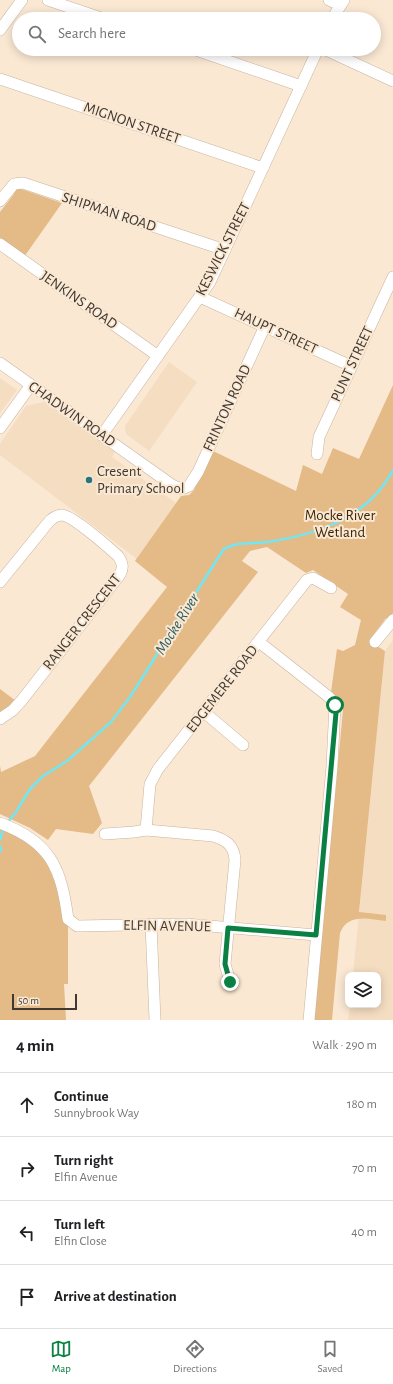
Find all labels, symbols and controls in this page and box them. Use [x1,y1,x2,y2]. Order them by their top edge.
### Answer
search box [12,12,381,56]
icon: search [26,23,48,45]
text: Search here [58,26,126,41]
street label: MIGNON STREET [82,99,183,147]
street label: SHIPMAN ROAD [60,190,158,234]
street label: KESWICK STREET [193,199,253,298]
street label: JENKINS ROAD [38,268,120,332]
street label: HAUPT STREET [232,305,321,357]
street label: PUNT STREET [328,323,376,404]
street label: FRINTON ROAD [200,362,254,454]
street label: CHADWIN ROAD [26,379,118,450]
place label: Cresent Primary School [97,464,185,496]
marker: Cresent Primary School [84,475,94,485]
park label: Mocke River Wetland [305,508,375,540]
street label: RANGER CRESCENT [40,571,124,673]
water label: Mocke River [152,590,202,657]
street label: EDGEMERE ROAD [183,642,261,735]
route start [326,696,344,714]
street label: ELFIN AVENUE [123,918,211,934]
map controls [345,972,381,1008]
button: layers [345,972,381,1008]
route end [221,973,239,991]
scale bar [12,992,77,1011]
text: 50 m [18,995,39,1006]
text: 4 min [16,1037,54,1054]
text: Walk · 290 m [312,1039,377,1052]
text: Continue [54,1089,109,1104]
icon: ahead [16,1094,38,1116]
text: 180 m [347,1098,377,1111]
text: Sunnybrook Way [54,1107,139,1120]
text: Turn right [54,1153,113,1168]
icon: right [16,1158,38,1180]
text: 70 m [352,1162,377,1175]
text: Elfin Avenue [54,1171,117,1184]
text: Turn left [54,1217,105,1232]
icon: left [16,1222,38,1244]
text: 40 m [351,1226,377,1239]
text: Elfin Close [54,1235,107,1248]
icon: arrive [16,1286,38,1308]
text: Arrive at destination [54,1289,177,1304]
tab: Map [50,1338,72,1375]
tab: Directions [173,1338,217,1375]
tab: Saved [317,1338,343,1375]

